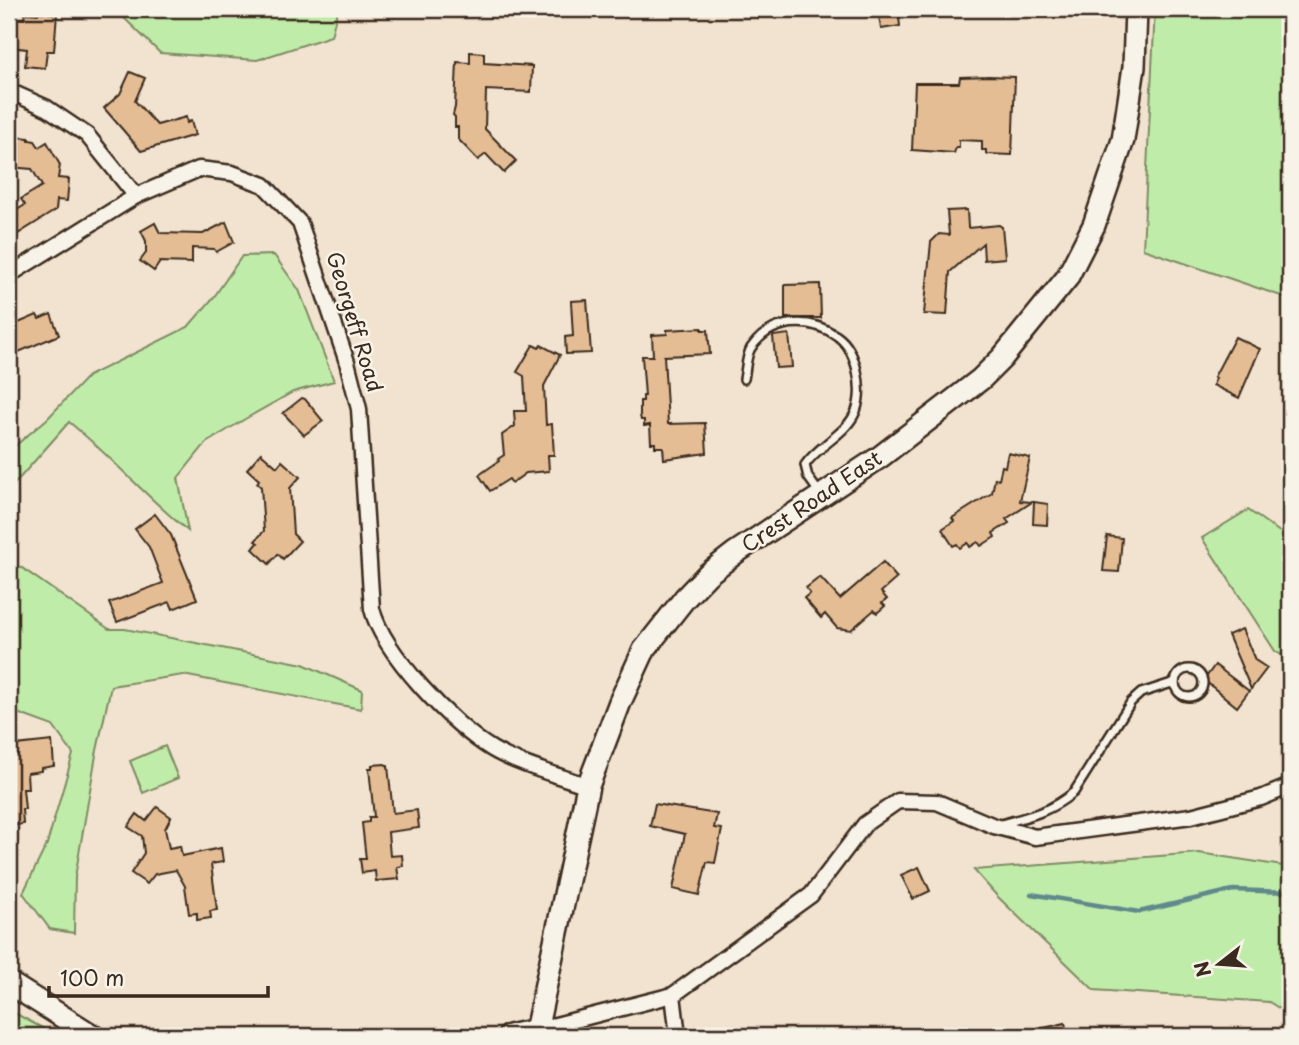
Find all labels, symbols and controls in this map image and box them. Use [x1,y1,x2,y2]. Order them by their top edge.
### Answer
street label: Georgeff Road [319,247,392,396]
street label: Crest Road East [734,441,888,559]
north arrow [1184,930,1254,1000]
scale bar [49,954,268,998]
text: N [1186,958,1217,981]
text: 100 m [60,961,124,993]

